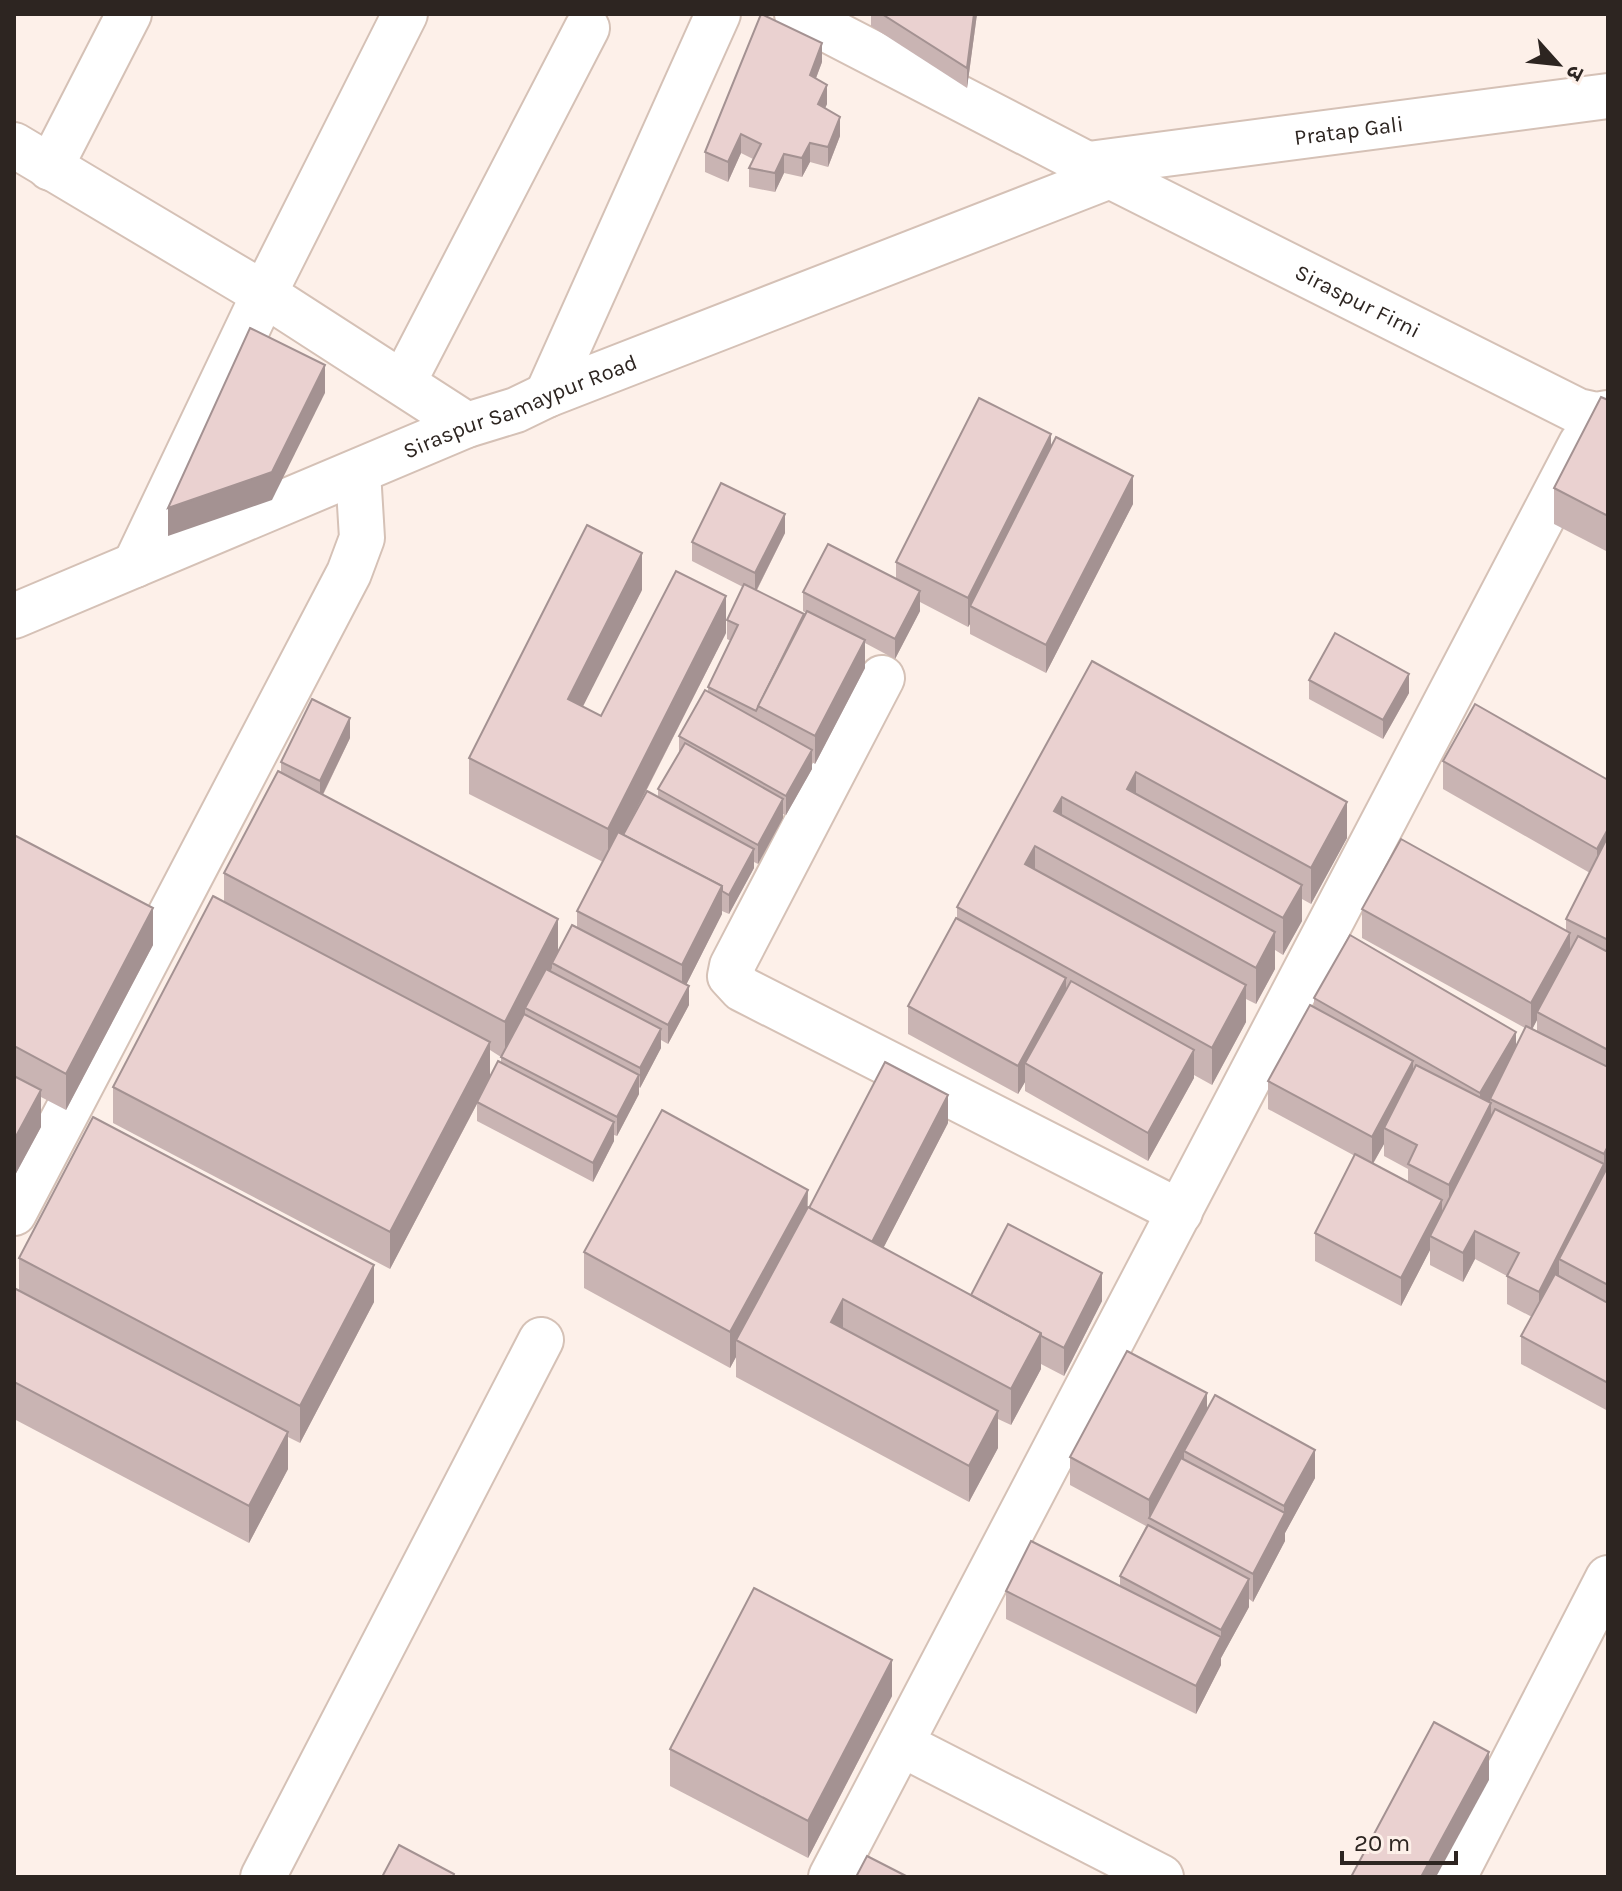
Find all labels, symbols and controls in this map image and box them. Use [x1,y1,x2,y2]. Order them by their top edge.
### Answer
north arrow [1518,24,1598,104]
text: उ [1560,61,1589,85]
street label: Pratap Gali [1293,111,1405,151]
street label: Siraspur Firni [1291,259,1425,344]
street label: Siraspur Samaypur Road [399,349,641,464]
scale bar [1342,1815,1456,1865]
text: 20 m [1354,1829,1410,1857]

